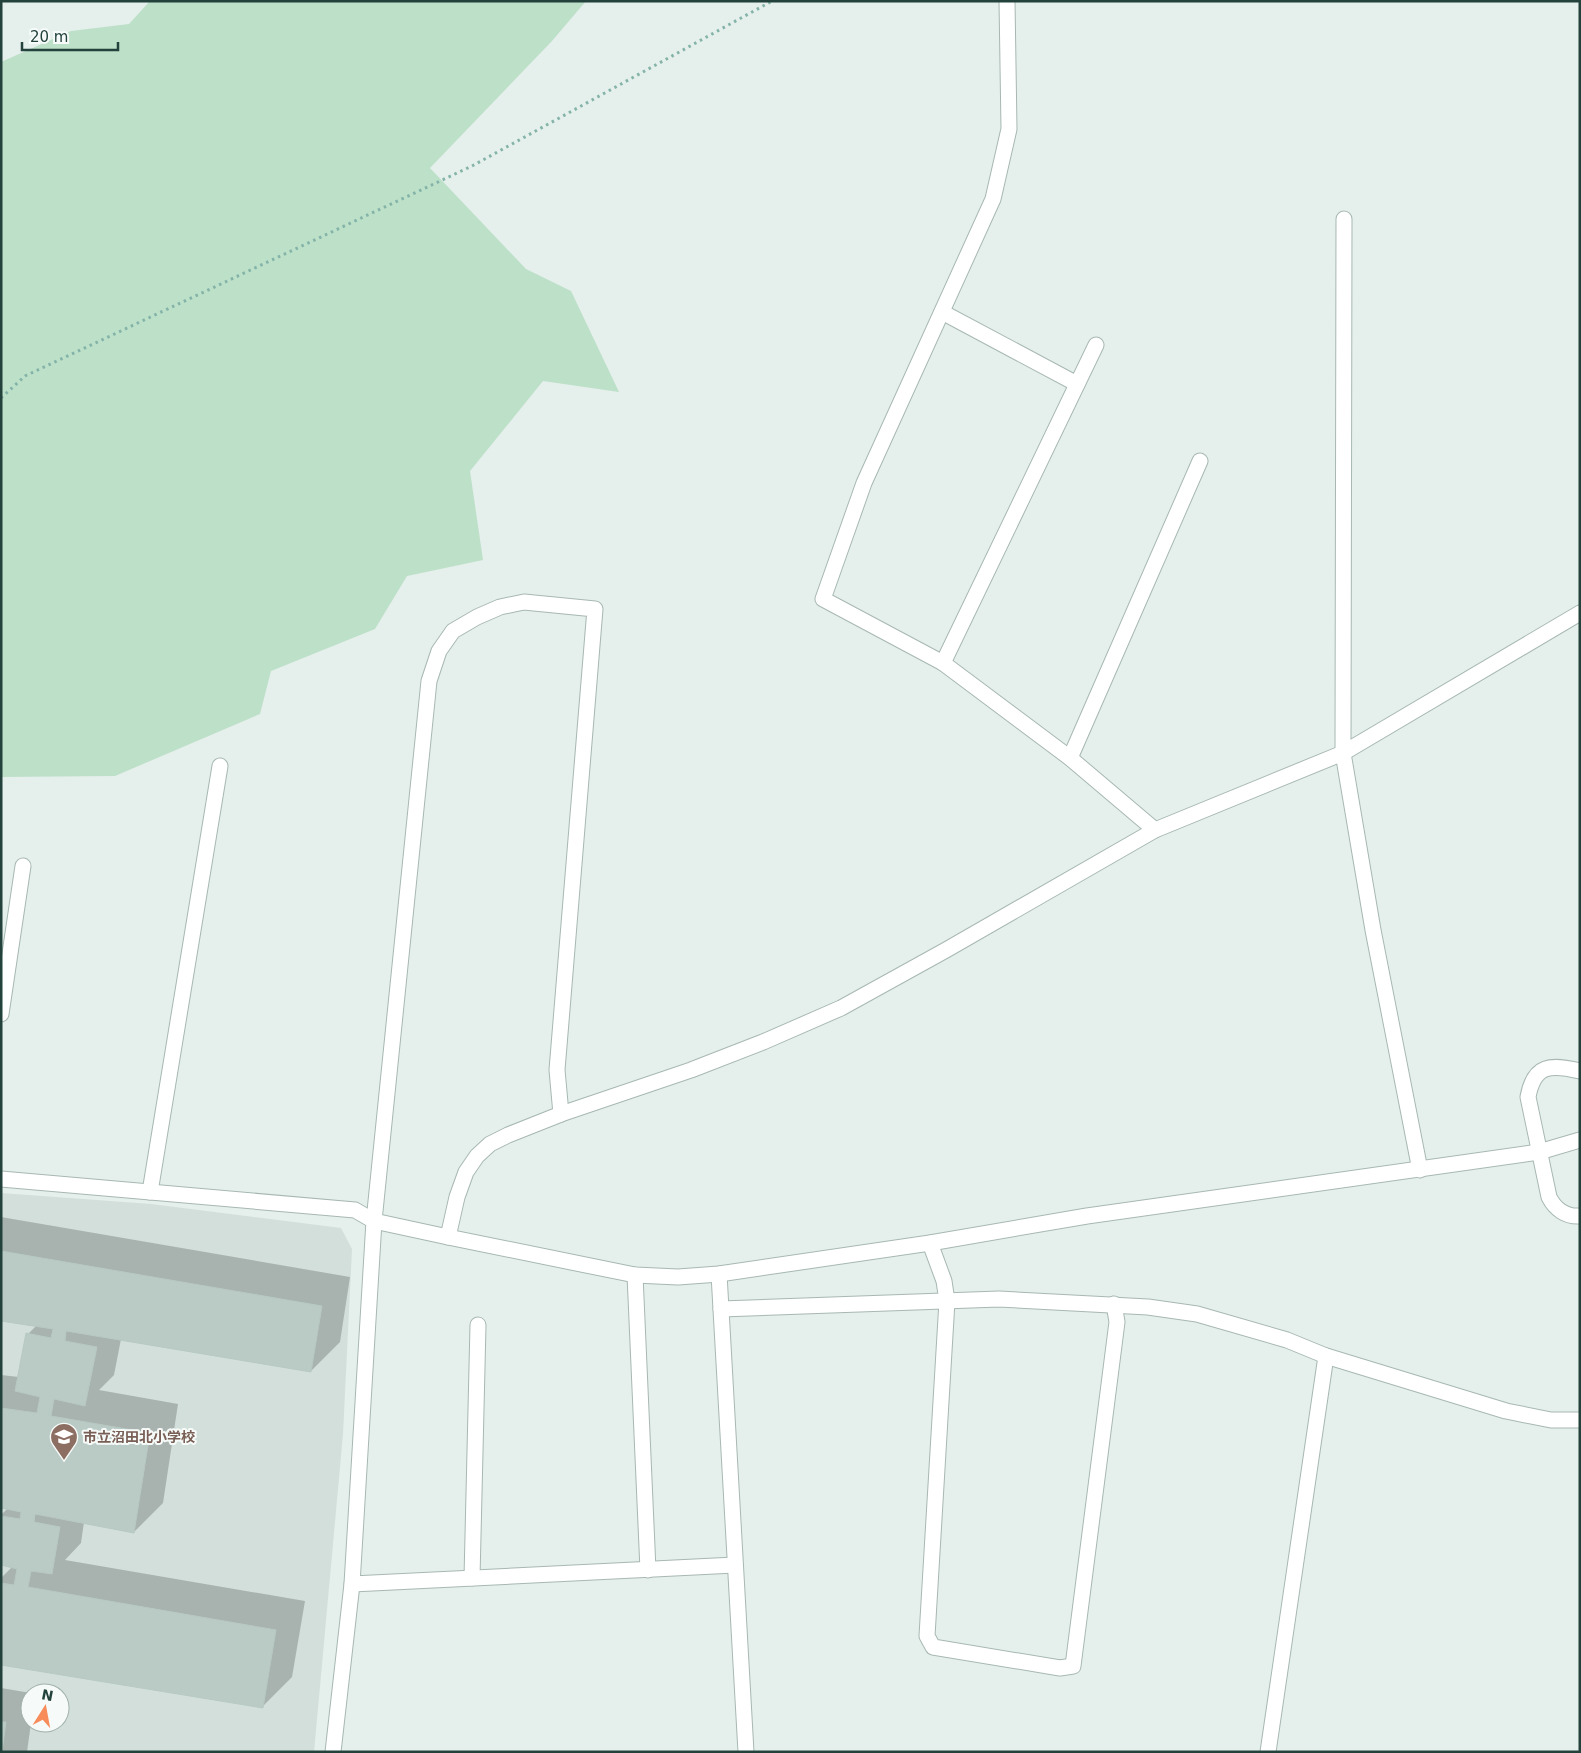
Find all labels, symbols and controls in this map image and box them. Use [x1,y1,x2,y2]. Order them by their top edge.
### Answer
scale bar [22,20,119,52]
text: 20 m [30,28,68,46]
school or university icon: 市立沼田北小学校 [49,1422,79,1461]
place label: 市立沼田北小学校 [83,1429,195,1445]
north arrow [20,1683,70,1733]
text: N [40,1686,55,1704]

